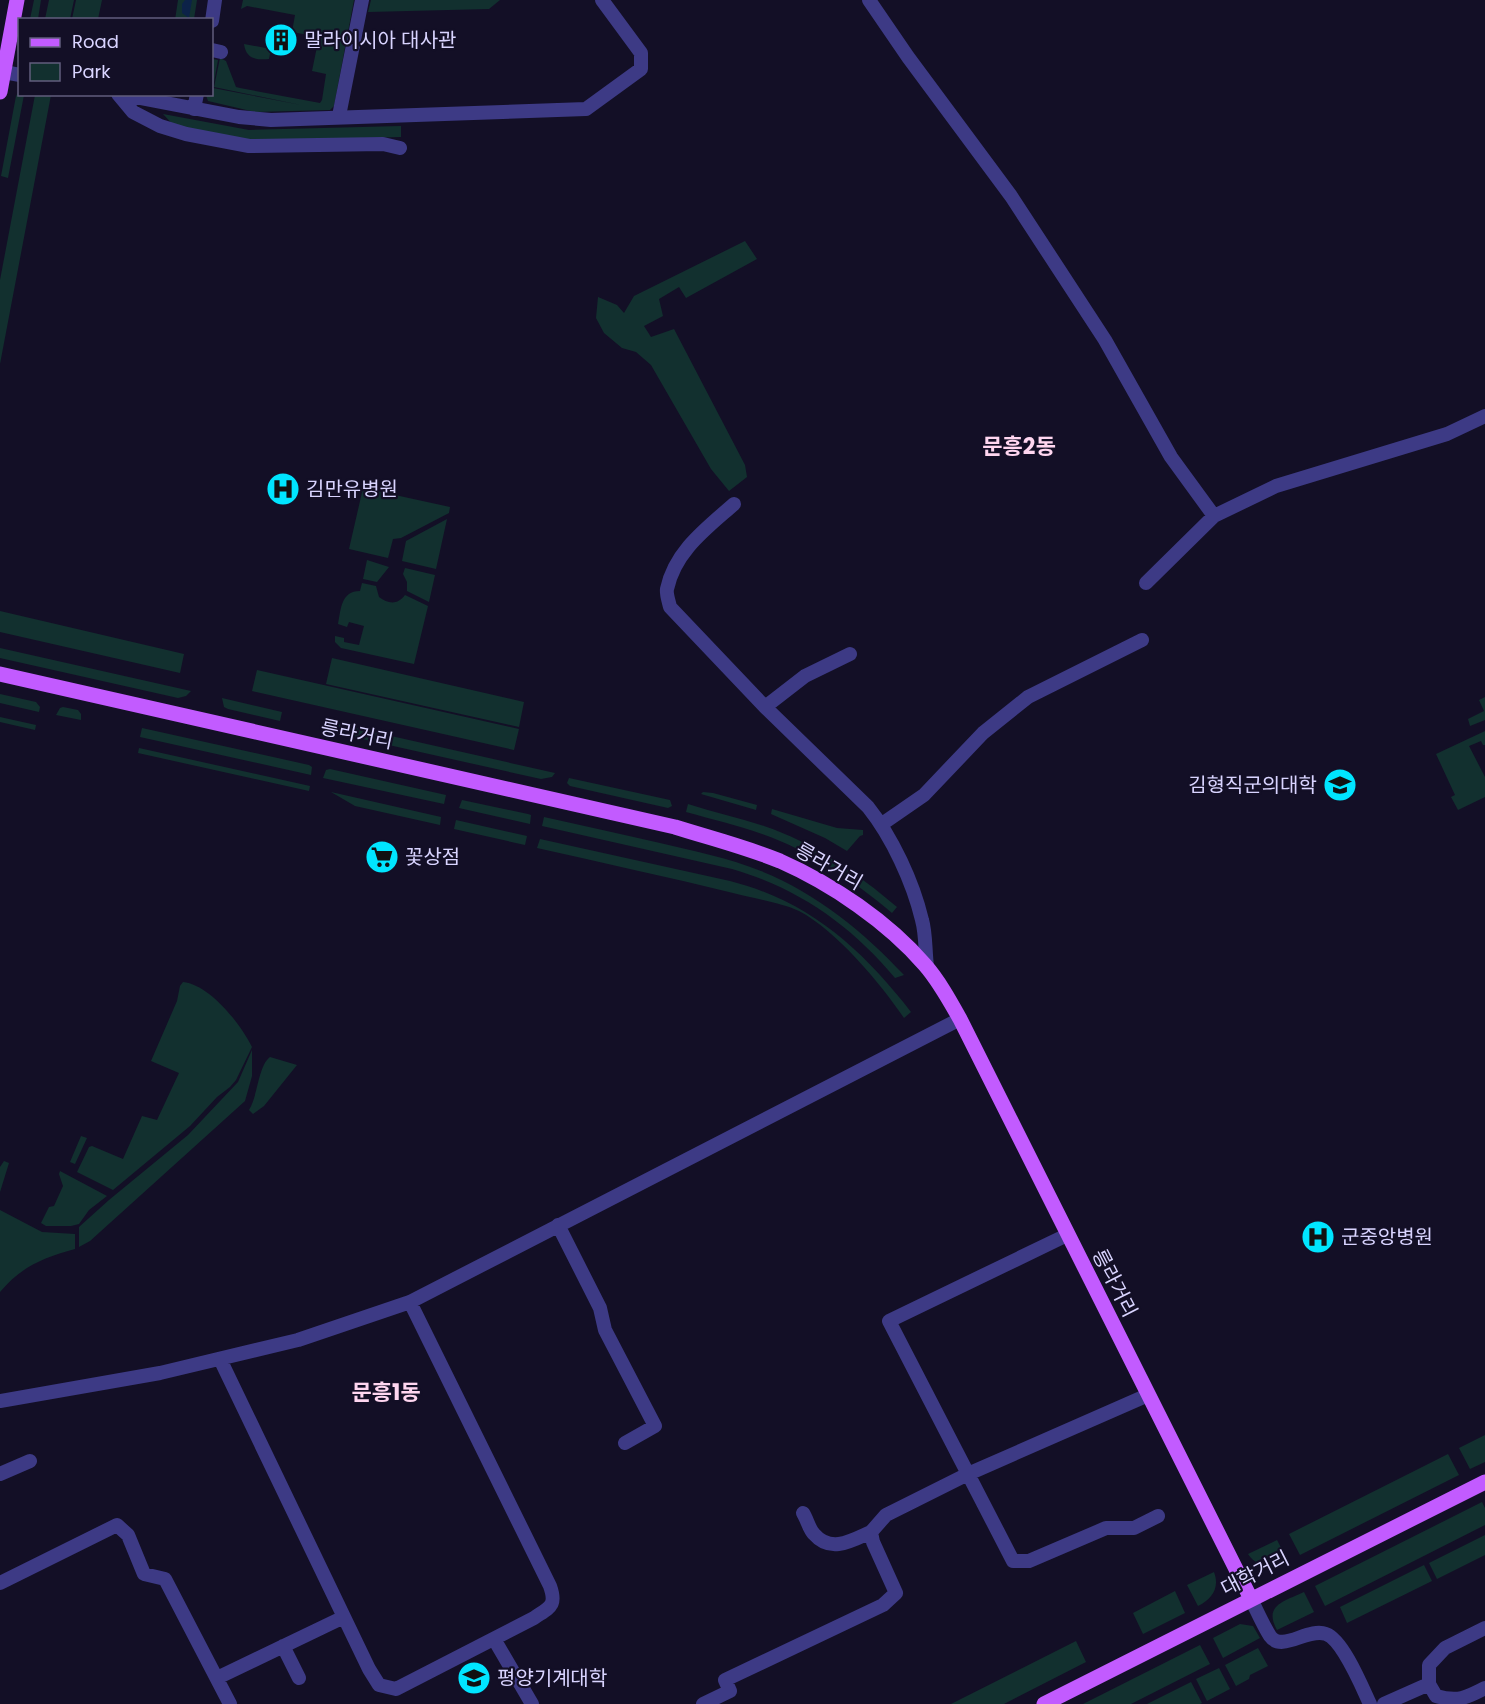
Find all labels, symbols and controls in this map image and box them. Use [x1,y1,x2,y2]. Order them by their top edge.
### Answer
legend [18,18,213,96]
building icon: 말라이시아 대사관 [263,22,299,58]
place label: 말라이시아 대사관 [304,26,457,54]
text: Road [72,29,119,54]
text: Park [72,59,111,84]
district label: 문흥2동 [982,431,1056,462]
hospital icon: 김만유병원 [265,471,301,507]
place label: 김만유병원 [306,475,398,503]
street label: 릉라거리 [318,713,396,755]
school or university icon: 김형직군의대학 [1322,767,1358,803]
place label: 김형직군의대학 [1188,771,1317,799]
street label: 릉라거리 [790,835,868,897]
supermarket icon: 꽃상점 [364,839,400,875]
place label: 꽃상점 [405,843,460,871]
hospital icon: 군중앙병원 [1300,1219,1336,1255]
place label: 군중앙병원 [1341,1223,1433,1251]
street label: 릉라거리 [1086,1244,1144,1322]
district label: 문흥1동 [352,1377,421,1408]
street label: 대학거리 [1216,1544,1294,1602]
school or university icon: 평양기계대학 [456,1660,492,1696]
place label: 평양기계대학 [497,1664,607,1692]

